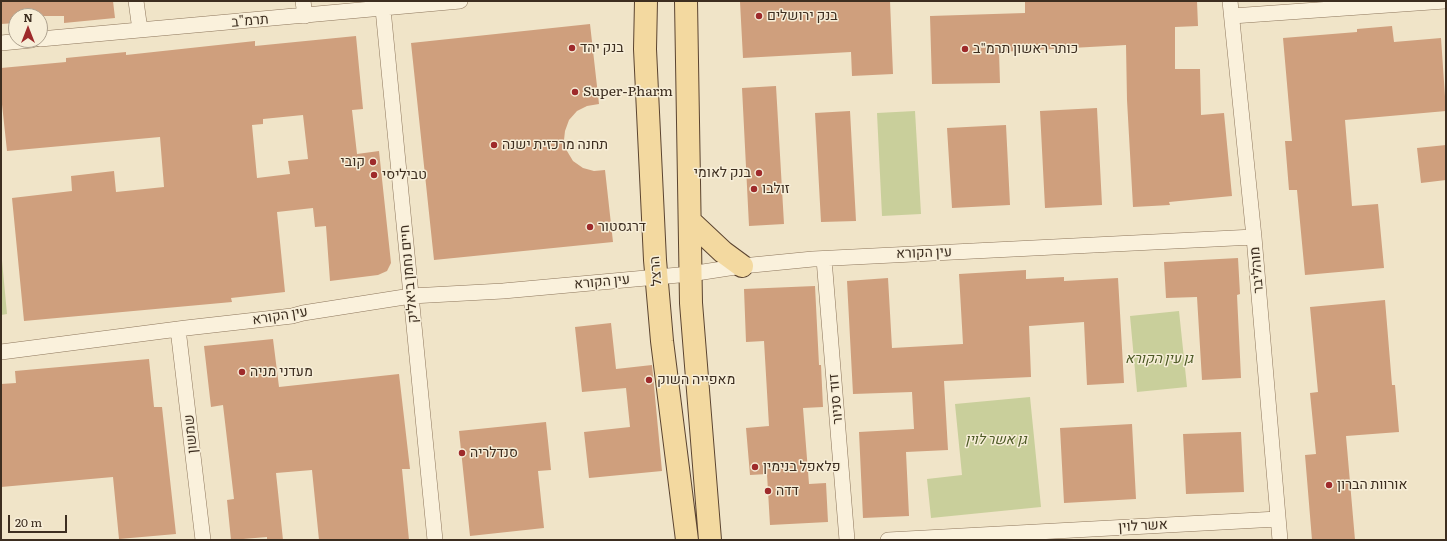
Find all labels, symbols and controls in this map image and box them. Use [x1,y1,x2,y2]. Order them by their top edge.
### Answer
north arrow [8,8,48,48]
place label: בנק ירושלים [767,8,838,24]
text: N [23,9,33,25]
street label: תרמ"ב [231,11,269,31]
marker: בנק ירושלים [754,11,764,21]
place label: בנק יהד [580,40,624,56]
place label: כותר ראשון תרמ"ב [973,41,1078,57]
marker: בנק יהד [567,43,577,53]
marker: כותר ראשון תרמ"ב [960,44,970,54]
place label: Super-Pharm [583,84,673,100]
marker: Super-Pharm [570,87,580,97]
place label: תחנה מרכזית ישנה [502,137,608,153]
marker: תחנה מרכזית ישנה [489,140,499,150]
place label: קובי [341,154,365,170]
marker: קובי [368,157,378,167]
place label: בנק לאומי [694,165,751,181]
place label: טביליסי [382,167,427,183]
marker: בנק לאומי [754,168,764,178]
marker: טביליסי [369,170,379,180]
place label: זולבו [762,181,790,197]
marker: זולבו [749,184,759,194]
place label: דרגסטור [598,219,646,235]
marker: דרגסטור [585,222,595,232]
street label: חיים נחמן ביאליק [396,224,422,324]
street label: עין הקורא [896,244,952,262]
street label: מוהליבר [1247,246,1267,294]
street label: הרצל [647,255,665,287]
street label: עין הקורא [573,271,631,293]
street label: עין הקורא [251,303,309,329]
park label: גן עין הקורא [1125,351,1193,367]
place label: מעדני מניה [250,364,313,380]
marker: מעדני מניה [237,367,247,377]
place label: מאפייה השוק [657,372,735,388]
street label: דוד סניור [825,373,847,425]
marker: מאפייה השוק [644,375,654,385]
street label: שמשון [181,414,201,454]
park label: גן אשר לוין [965,432,1027,448]
place label: סנדלריה [470,445,518,461]
marker: סנדלריה [457,448,467,458]
place label: פלאפל בנימין [763,459,841,475]
marker: פלאפל בנימין [750,462,760,472]
place label: אורוות הברון [1337,477,1407,493]
marker: אורוות הברון [1324,480,1334,490]
place label: דדה [776,483,799,499]
marker: דדה [763,486,773,496]
scale bar [10,507,69,533]
text: 20 m [15,513,42,531]
street label: אשר לוין [1118,516,1168,536]

